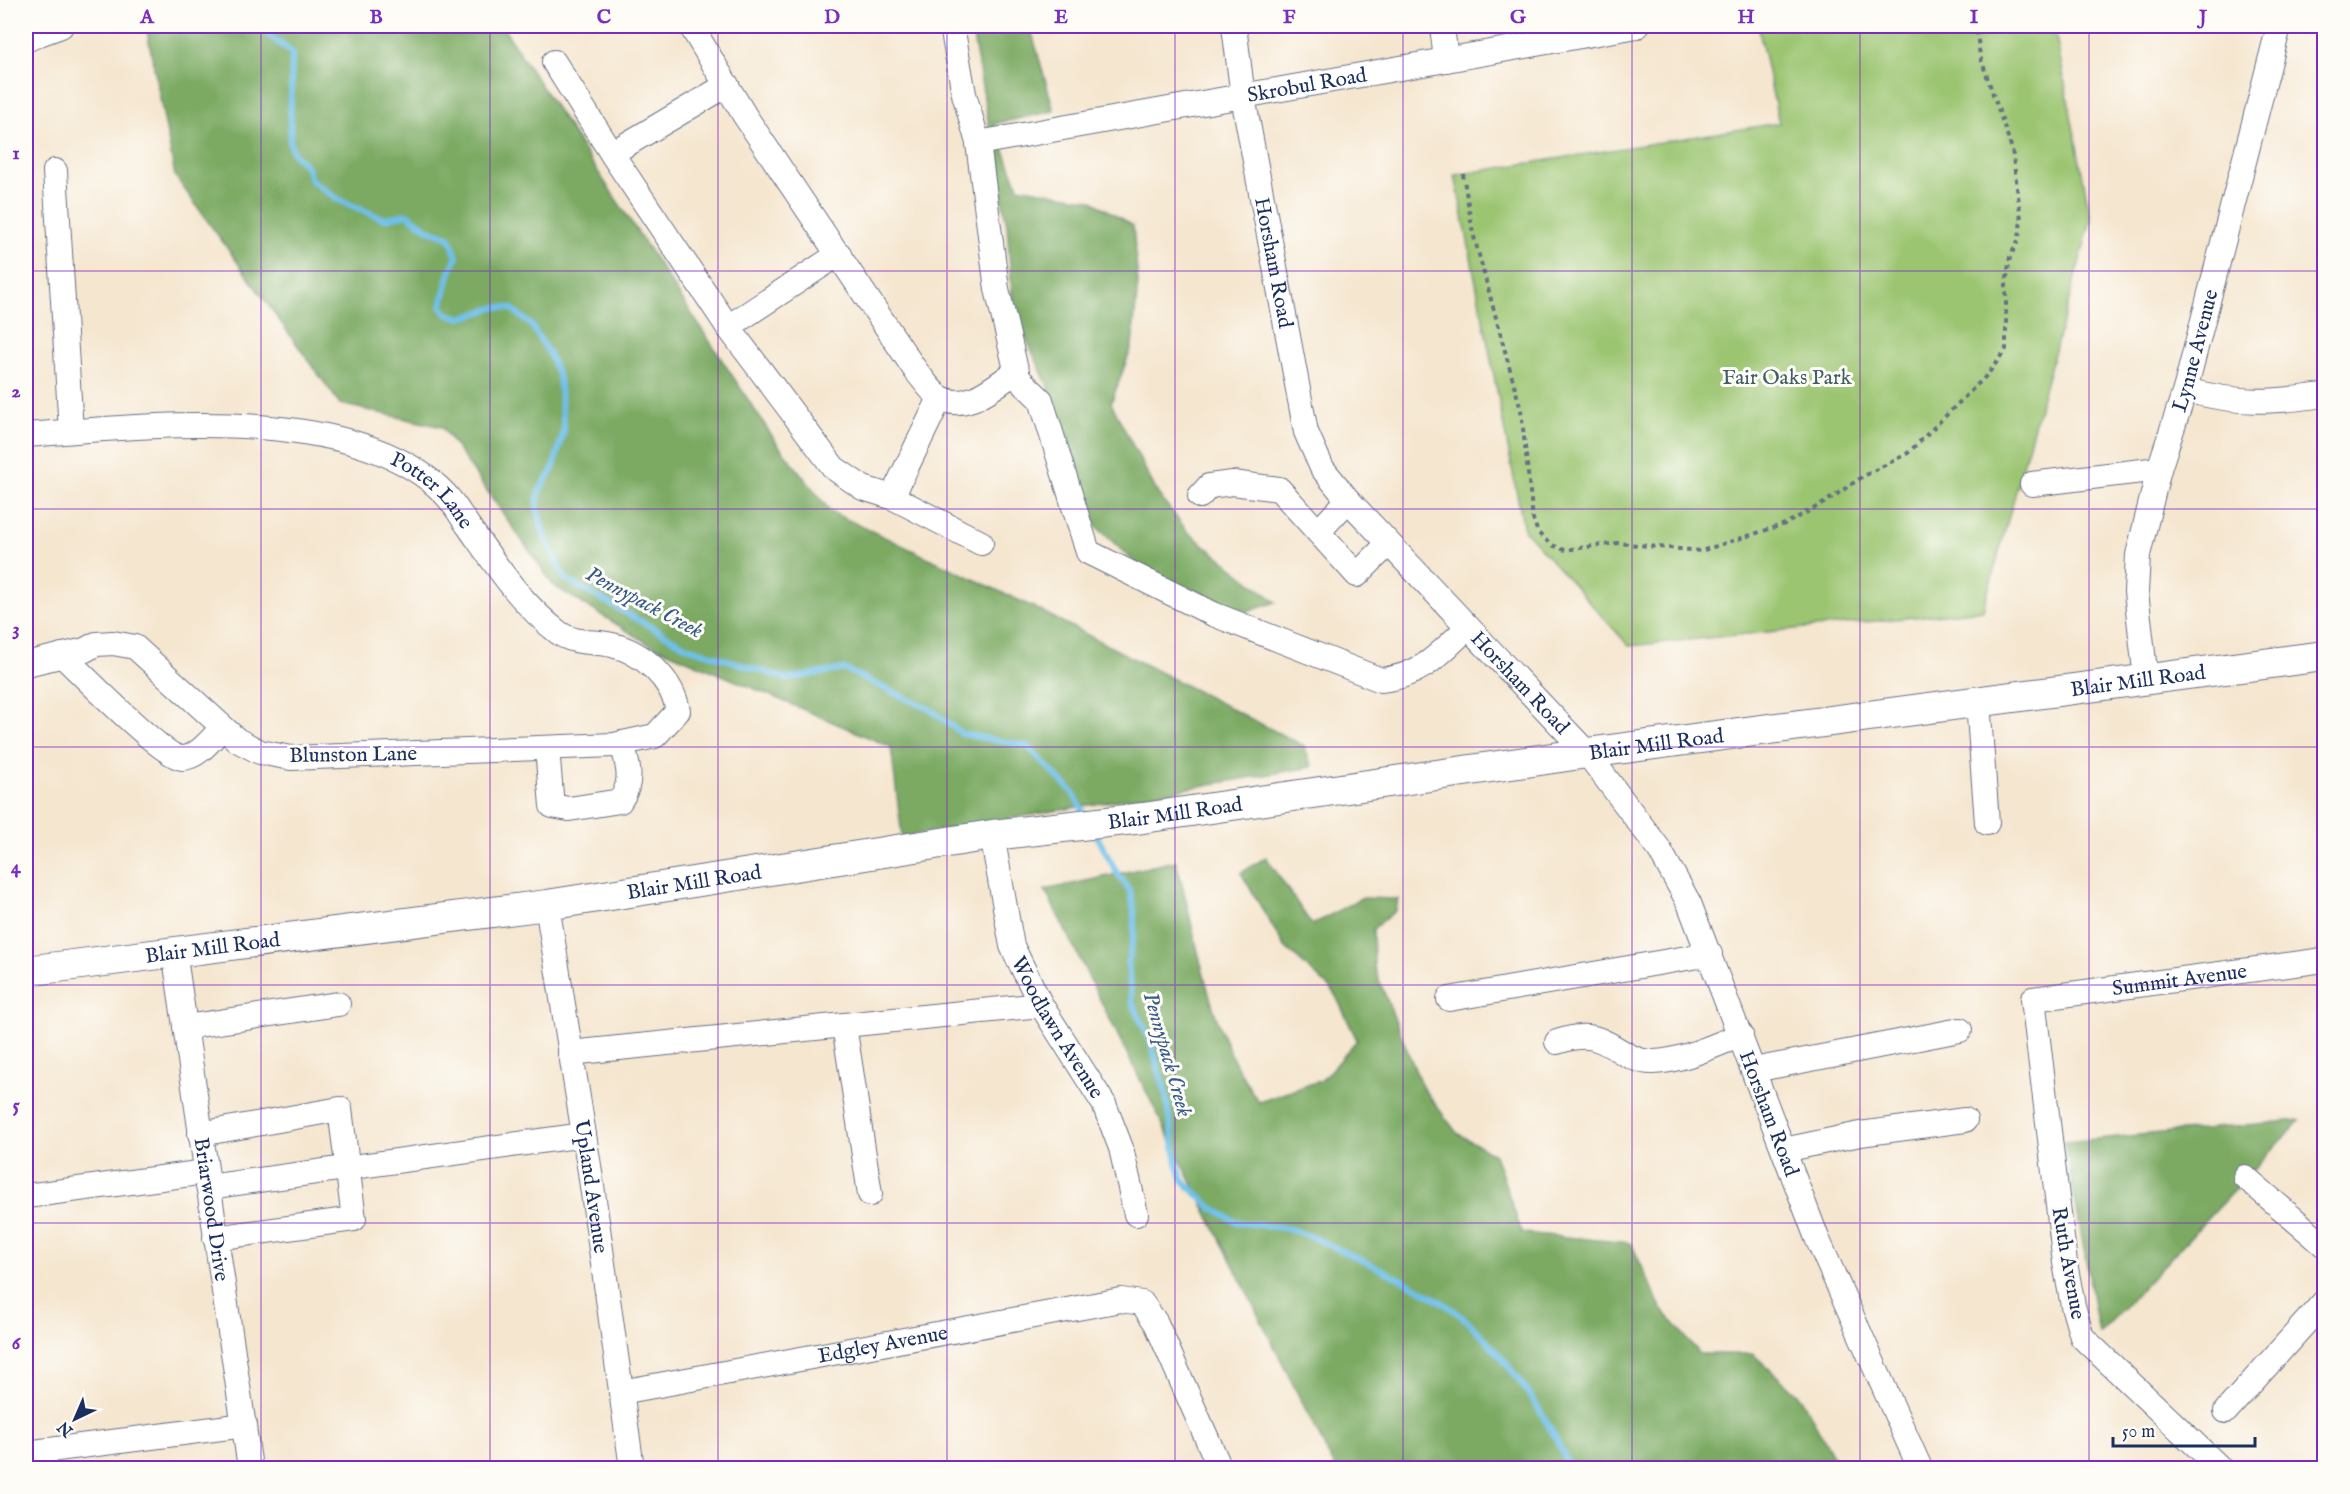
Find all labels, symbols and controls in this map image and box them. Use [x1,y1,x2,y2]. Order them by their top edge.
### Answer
text: A [139,5,155,30]
text: B [369,5,383,30]
text: C [597,5,611,30]
text: D [824,5,840,30]
text: E [1054,5,1068,30]
text: F [1283,5,1296,30]
text: G [1510,5,1527,30]
text: H [1737,5,1755,30]
text: I [1970,5,1979,30]
text: J [2196,5,2208,30]
street label: Skrobul Road [1245,62,1370,110]
text: 1 [12,141,20,166]
street label: Horsham Road [1247,195,1298,331]
street label: Lynne Avenue [2167,286,2226,416]
park label: Fair Oaks Park [1722,365,1853,392]
text: 2 [11,379,21,404]
street label: Potter Lane [386,447,479,535]
water label: Pennypack Creek [581,560,707,645]
text: 3 [12,617,20,642]
street label: Horsham Road [1464,626,1575,742]
street label: Blair Mill Road [2069,660,2208,704]
street label: Blair Mill Road [1587,723,1726,768]
street label: Blunston Lane [289,741,418,770]
street label: Blair Mill Road [1106,791,1245,837]
text: 4 [11,855,22,880]
street label: Blair Mill Road [625,859,764,907]
street label: Blair Mill Road [144,927,282,971]
street label: Woodlawn Avenue [1004,952,1109,1105]
street label: Summit Avenue [2111,958,2249,1003]
water label: Pennypack Creek [1136,989,1198,1120]
street label: Horsham Road [1732,1047,1805,1181]
text: 5 [12,1093,20,1118]
street label: Upland Avenue [567,1118,613,1256]
street label: Briarwood Drive [187,1136,234,1284]
street label: Ruth Avenue [2044,1205,2091,1322]
street label: Edgley Avenue [816,1320,950,1371]
text: 6 [12,1331,22,1356]
north arrow [45,1389,105,1449]
scale bar [2113,1410,2256,1448]
text: N [54,1416,79,1441]
text: 50 m [2122,1421,2155,1444]

